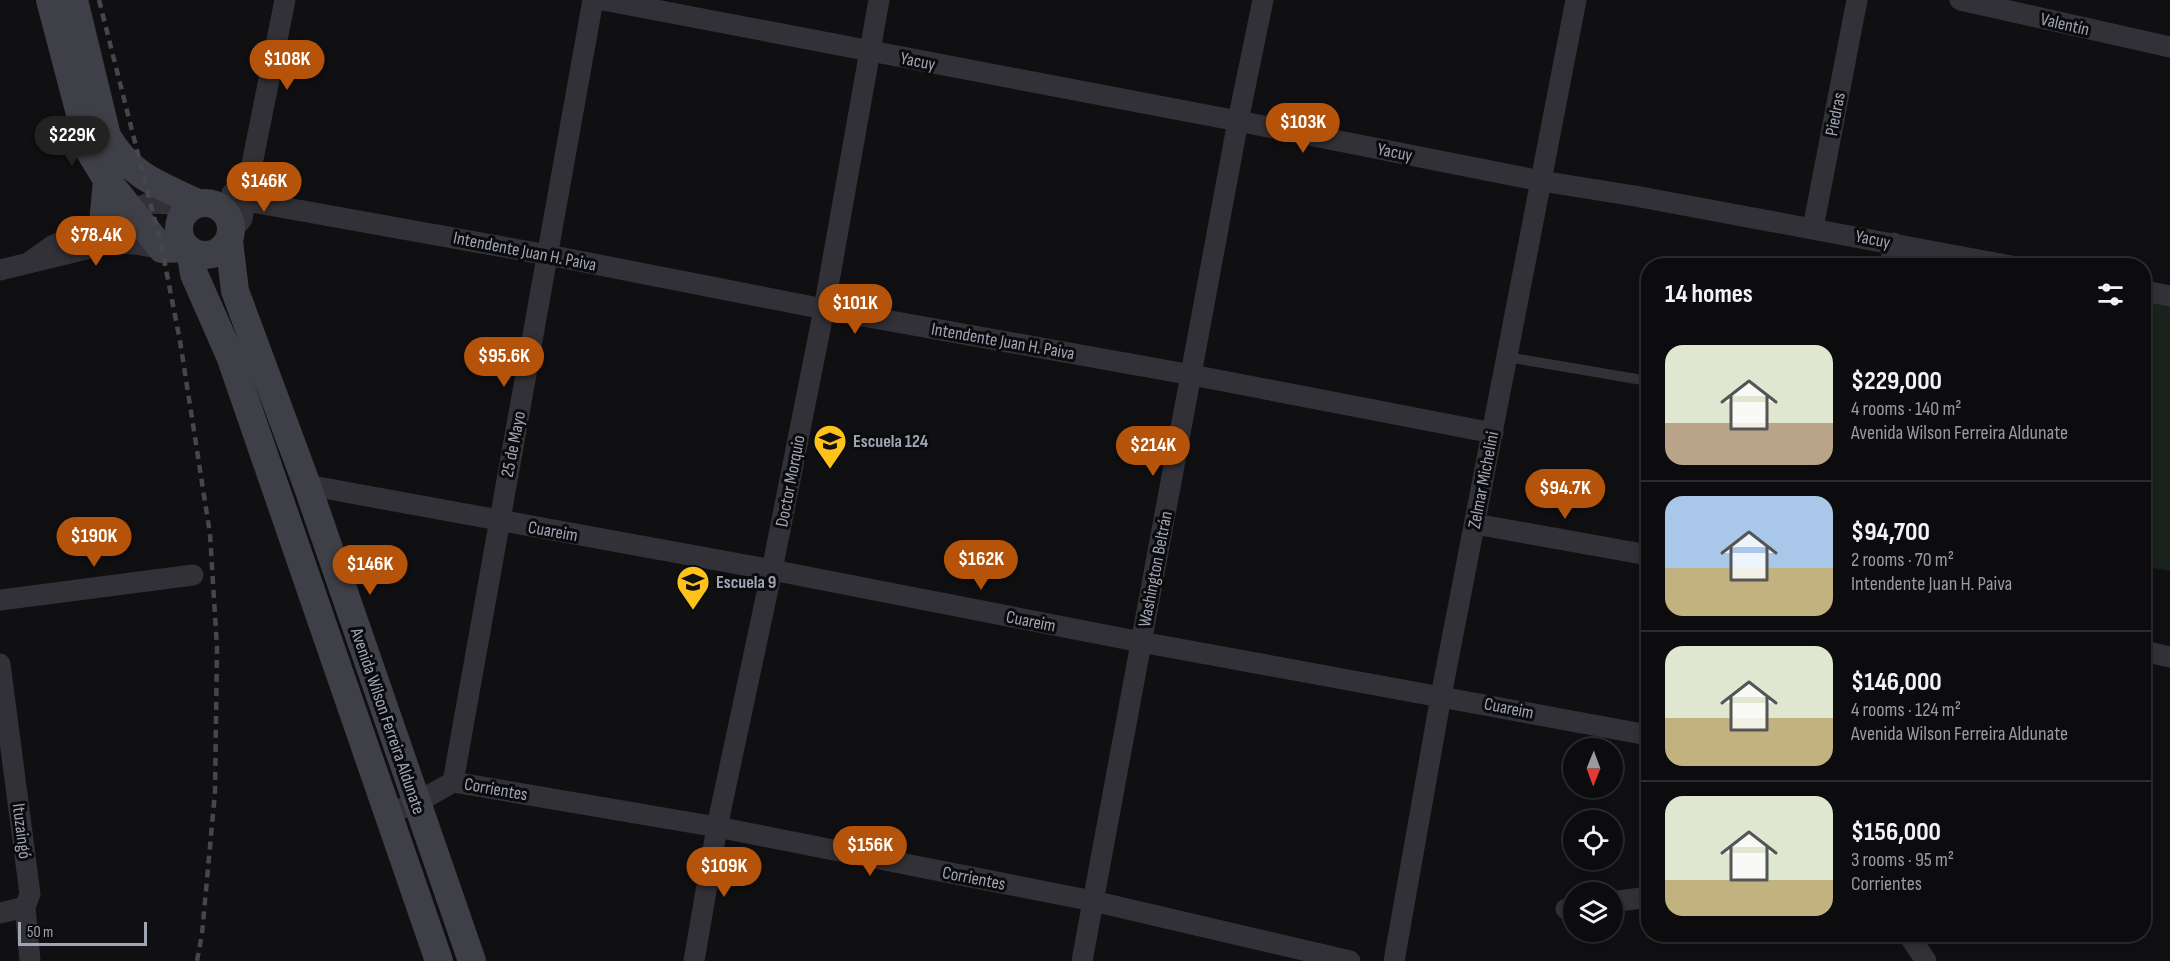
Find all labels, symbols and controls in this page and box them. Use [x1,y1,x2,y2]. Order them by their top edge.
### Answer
street label: Valentín [2038,9,2091,40]
pin: $108K [245,40,329,91]
text: $108K [264,47,310,71]
street label: Yacuy [899,48,937,75]
street label: Piedras [1821,91,1850,138]
pin: $103K [1261,103,1345,154]
text: $103K [1280,110,1326,134]
pin: $229K [30,116,114,167]
text: $229K [48,123,96,147]
street label: Yacuy [1376,139,1414,166]
pin: $146K [222,162,306,213]
text: $146K [241,169,287,193]
pin: $78.4K [47,216,145,267]
text: $78.4K [70,223,122,247]
street label: Yacuy [1854,226,1892,253]
street label: Intendente Juan H. Paiva [452,227,598,276]
icon: filters [2094,278,2127,311]
text: 14 homes [1665,279,1753,310]
pin: $101K [813,284,897,335]
text: $101K [832,291,878,315]
street label: Intendente Juan H. Paiva [930,319,1076,364]
pin: $95.6K [455,337,553,388]
text: $95.6K [478,344,530,368]
text: $229,000 [1851,366,1942,397]
icon: home [1713,369,1785,441]
text: 4 rooms · 140 m² [1851,397,1961,421]
street label: 25 de Mayo [497,409,530,479]
text: Avenida Wilson Ferreira Aldunate [1851,421,2068,445]
school or university icon: Escuela 124 [812,423,848,470]
pin: $214K [1111,426,1195,477]
street label: Zelmar Michelini [1464,430,1503,530]
place label: Escuela 124 [853,431,929,452]
street label: Doctor Morquio [771,433,810,529]
text: $214K [1130,433,1176,457]
pin: $94.7K [1516,469,1614,520]
text: $94.7K [1539,476,1591,500]
street label: Washington Beltrán [1134,509,1177,629]
pin: $190K [52,517,136,568]
street label: Cuareim [526,517,579,546]
text: $94,700 [1851,517,1930,548]
icon: home [1713,520,1785,592]
text: $190K [71,524,117,548]
pin: $162K [939,540,1023,591]
pin: $146K [328,545,412,596]
text: $162K [958,547,1004,571]
text: 2 rooms · 70 m² [1851,548,1954,572]
text: $146K [347,552,393,576]
school or university icon: Escuela 9 [675,564,711,611]
place label: Escuela 9 [716,572,776,593]
text: Intendente Juan H. Paiva [1851,572,2012,596]
street label: Cuareim [1004,606,1058,637]
street label: Avenida Wilson Ferreira Aldunate [345,624,429,817]
text: $146,000 [1851,667,1942,698]
icon: home [1713,670,1785,742]
street label: Cuareim [1482,693,1536,724]
text: 4 rooms · 124 m² [1851,698,1961,722]
text: Avenida Wilson Ferreira Aldunate [1851,722,2068,746]
north arrow [1563,738,1623,798]
map controls [1563,738,1623,942]
street label: Corrientes [463,774,529,805]
street label: Ituzaingó [8,802,35,860]
button: locate [1563,810,1623,870]
text: $156,000 [1851,817,1941,848]
icon: home [1713,820,1785,892]
pin: $156K [828,826,912,877]
text: $156K [847,833,893,857]
pin: $109K [682,847,766,898]
text: 3 rooms · 95 m² [1851,848,1954,872]
text: $109K [701,854,747,878]
street label: Corrientes [941,862,1007,895]
text: Corrientes [1851,872,1922,896]
button: layers [1563,882,1623,942]
scale bar [18,919,147,946]
text: 50 m [27,923,53,942]

